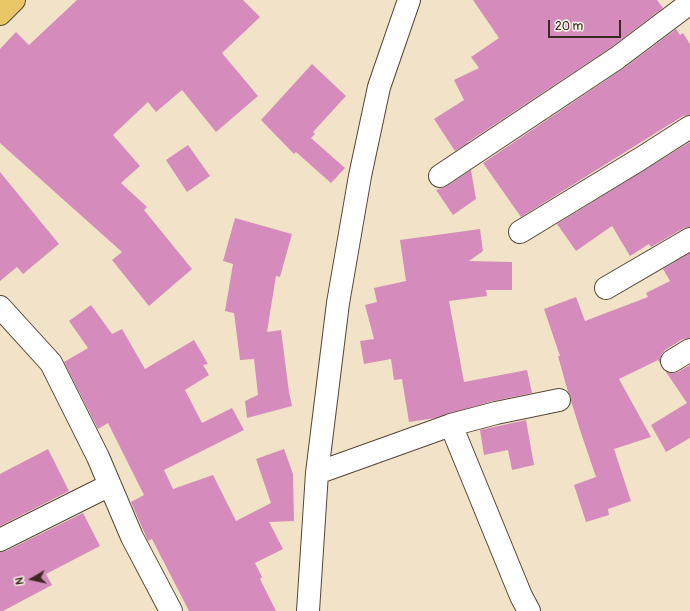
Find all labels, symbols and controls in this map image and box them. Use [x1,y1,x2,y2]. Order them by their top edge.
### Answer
scale bar [550,12,623,38]
text: 20 m [555,19,583,34]
north arrow [12,559,52,599]
text: N [13,576,27,586]

